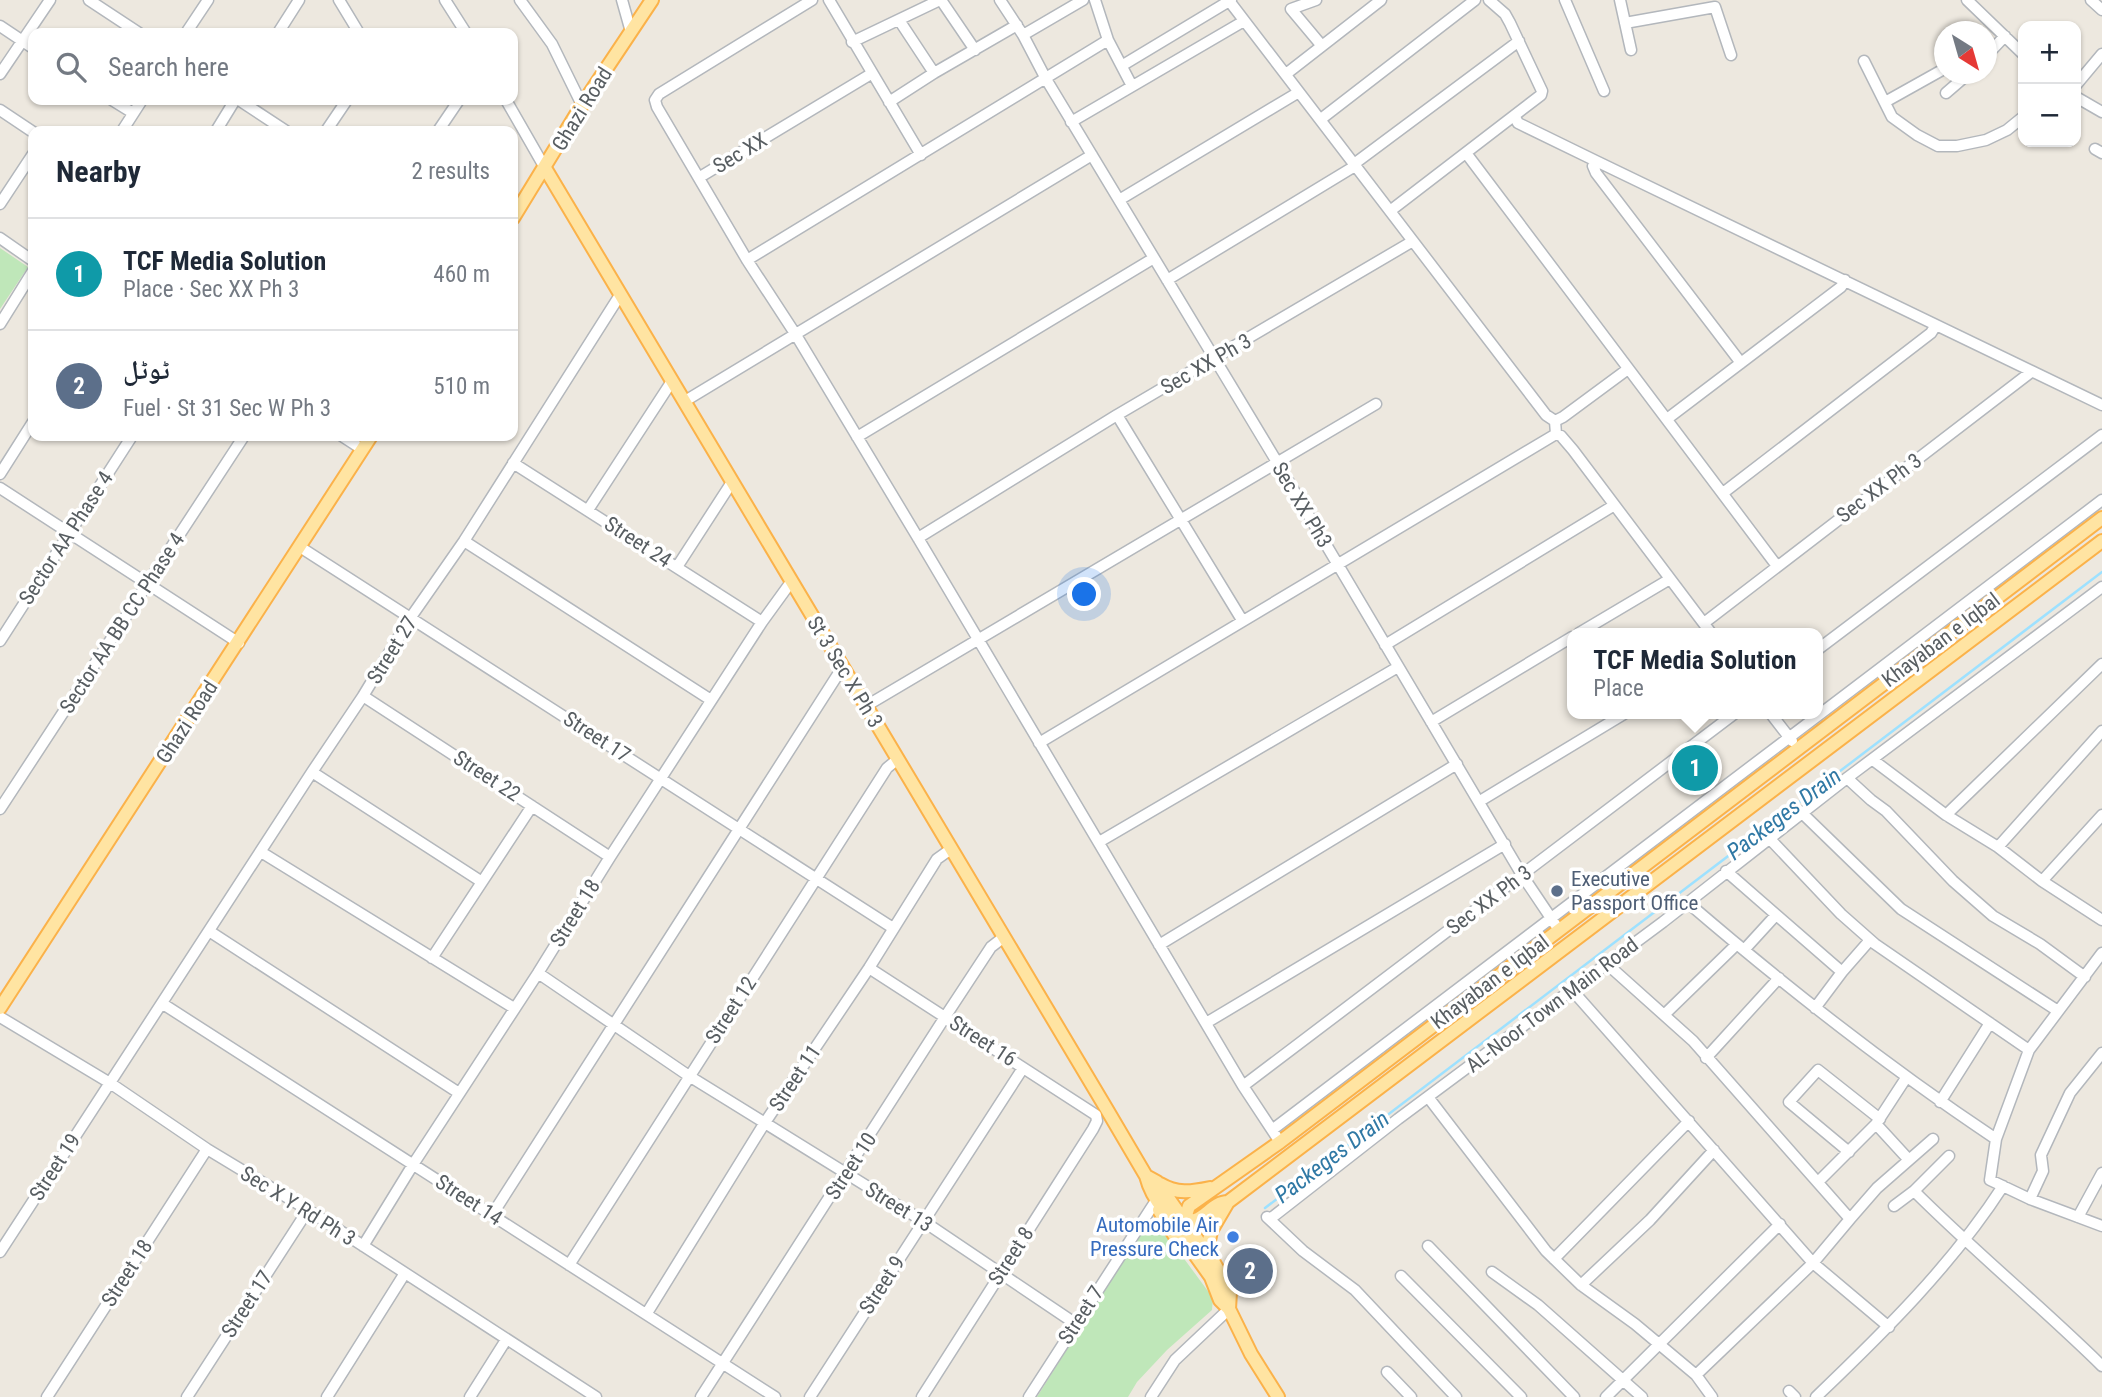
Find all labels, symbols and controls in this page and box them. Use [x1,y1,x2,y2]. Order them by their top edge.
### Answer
north arrow [1934,21,1997,84]
map controls [2018,21,2081,147]
button: + [2018,21,2081,84]
search box [28,28,518,105]
icon: search [52,48,90,86]
text: Search here [108,52,229,82]
street label: Ghazi Road [547,63,617,155]
button: − [2018,84,2081,147]
street label: Sec XX [709,128,771,178]
text: Nearby [56,154,141,189]
text: 2 results [412,158,490,185]
text: TCF Media Solution [123,246,326,276]
text: 1 [73,261,85,288]
text: 460 m [433,261,490,288]
text: Place · Sec XX Ph 3 [123,276,299,303]
street label: Sec XX Ph 3 [1157,329,1255,399]
text: ٹوٹل [123,355,170,385]
text: 2 [73,373,85,400]
text: 510 m [433,373,490,400]
text: Fuel · St 31 Sec W Ph 3 [123,395,331,422]
street label: Sec XX Ph 3 [1832,448,1926,528]
street label: Sec XX Ph3 [1267,458,1337,552]
street label: Sector AA Phase 4 [14,467,118,609]
street label: Street 24 [600,512,676,572]
street label: Sector AA BB CC Phase 4 [55,528,189,718]
your location [1067,577,1101,611]
street label: Khayaban e Iqbal [1877,588,2005,692]
street label: Street 27 [362,612,422,688]
street label: St 3 Sec X Ph 3 [802,612,888,732]
popup [1567,628,1823,719]
text: TCF Media Solution [1593,645,1797,675]
text: Place [1593,675,1644,702]
street label: Ghazi Road [151,676,223,768]
street label: Street 17 [559,707,635,767]
pin: 1 [1672,742,1718,794]
street label: Street 22 [449,746,525,806]
water label: Packeges Drain [1722,762,1846,866]
street label: Sec XX Ph 3 [1442,860,1536,940]
place label: Executive Passport Office [1571,867,1699,915]
street label: Street 18 [545,875,605,951]
marker: Executive Passport Office [1549,883,1565,899]
street label: Khayaban e Iqbal [1426,930,1554,1034]
street label: AL-Noor Town Main Road [1461,932,1643,1078]
street label: Street 12 [701,972,761,1048]
street label: Street 16 [945,1011,1021,1071]
street label: Street 11 [764,1040,826,1116]
water label: Packeges Drain [1270,1105,1394,1209]
street label: Street 10 [821,1128,881,1204]
street label: Street 19 [25,1129,85,1205]
street label: Sec X Y Rd Ph 3 [236,1161,360,1251]
street label: Street 14 [431,1170,507,1230]
street label: Street 13 [861,1177,937,1237]
place label: Automobile Air Pressure Check [1090,1213,1220,1261]
street label: Street 8 [983,1222,1039,1290]
marker: Automobile Air Pressure Check [1225,1229,1241,1245]
street label: Street 18 [97,1235,157,1311]
pin: 2 [1227,1245,1273,1297]
street label: Street 9 [854,1251,910,1319]
street label: Street 17 [217,1266,277,1342]
street label: Street 7 [1053,1281,1109,1349]

